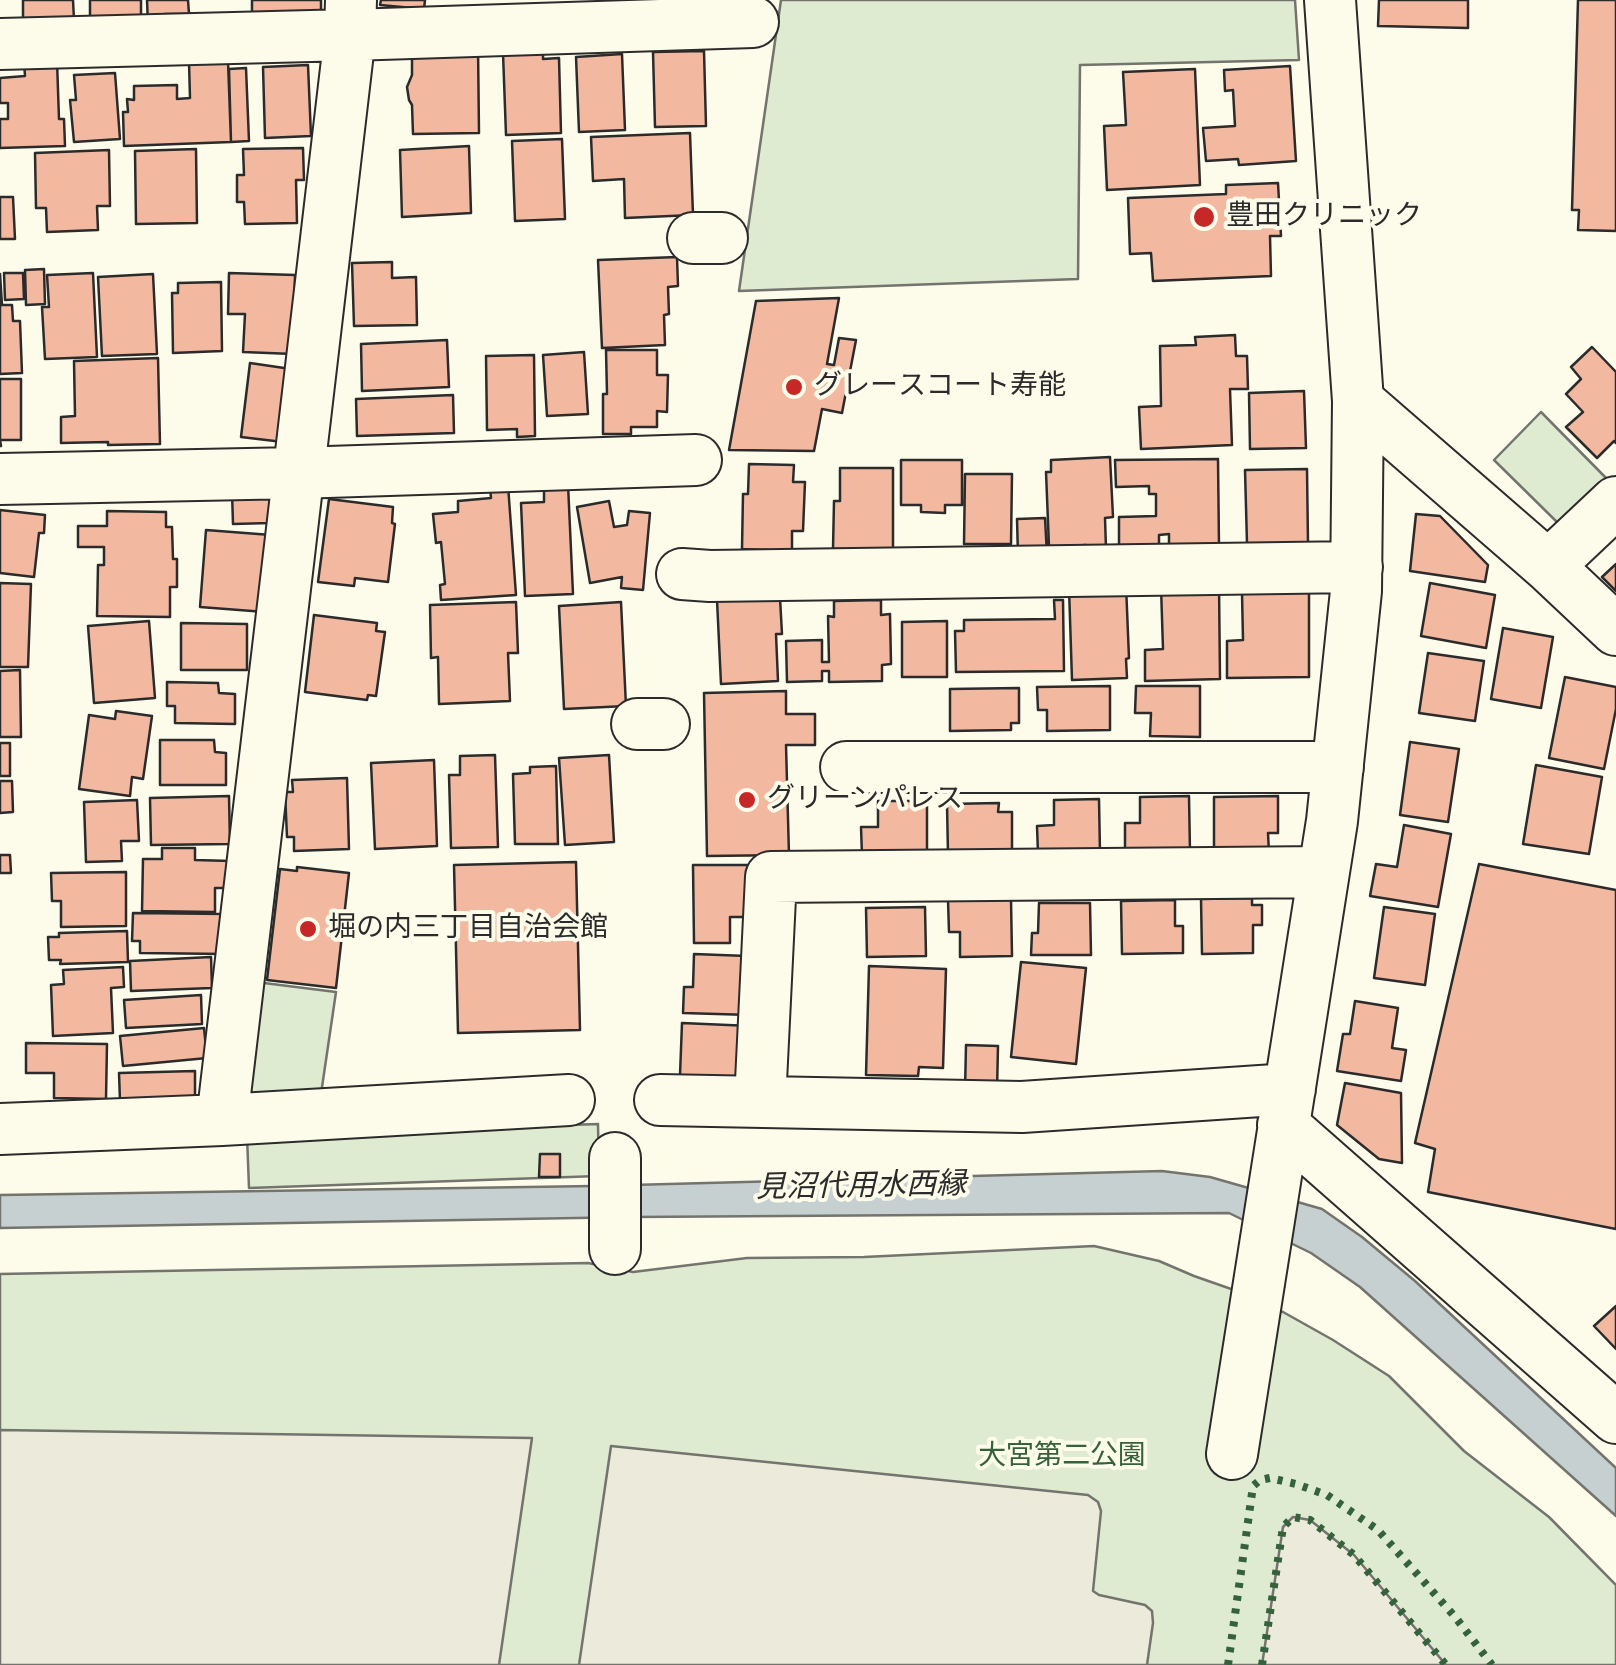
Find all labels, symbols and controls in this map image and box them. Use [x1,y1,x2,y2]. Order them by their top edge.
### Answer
place label: 豊田クリニック [1226,200,1422,234]
marker: 豊田クリニック [1191,204,1217,230]
place label: グレースコート寿能 [814,370,1066,404]
marker: グレースコート寿能 [783,376,805,398]
place label: グリーンパレス [767,783,963,817]
marker: グリーンパレス [736,789,758,811]
place label: 堀の内三丁目自治会館 [328,912,608,946]
marker: 堀の内三丁目自治会館 [297,918,319,940]
water label: 見沼代用水西縁 [756,1167,966,1207]
park label: 大宮第二公園 [978,1440,1146,1474]

